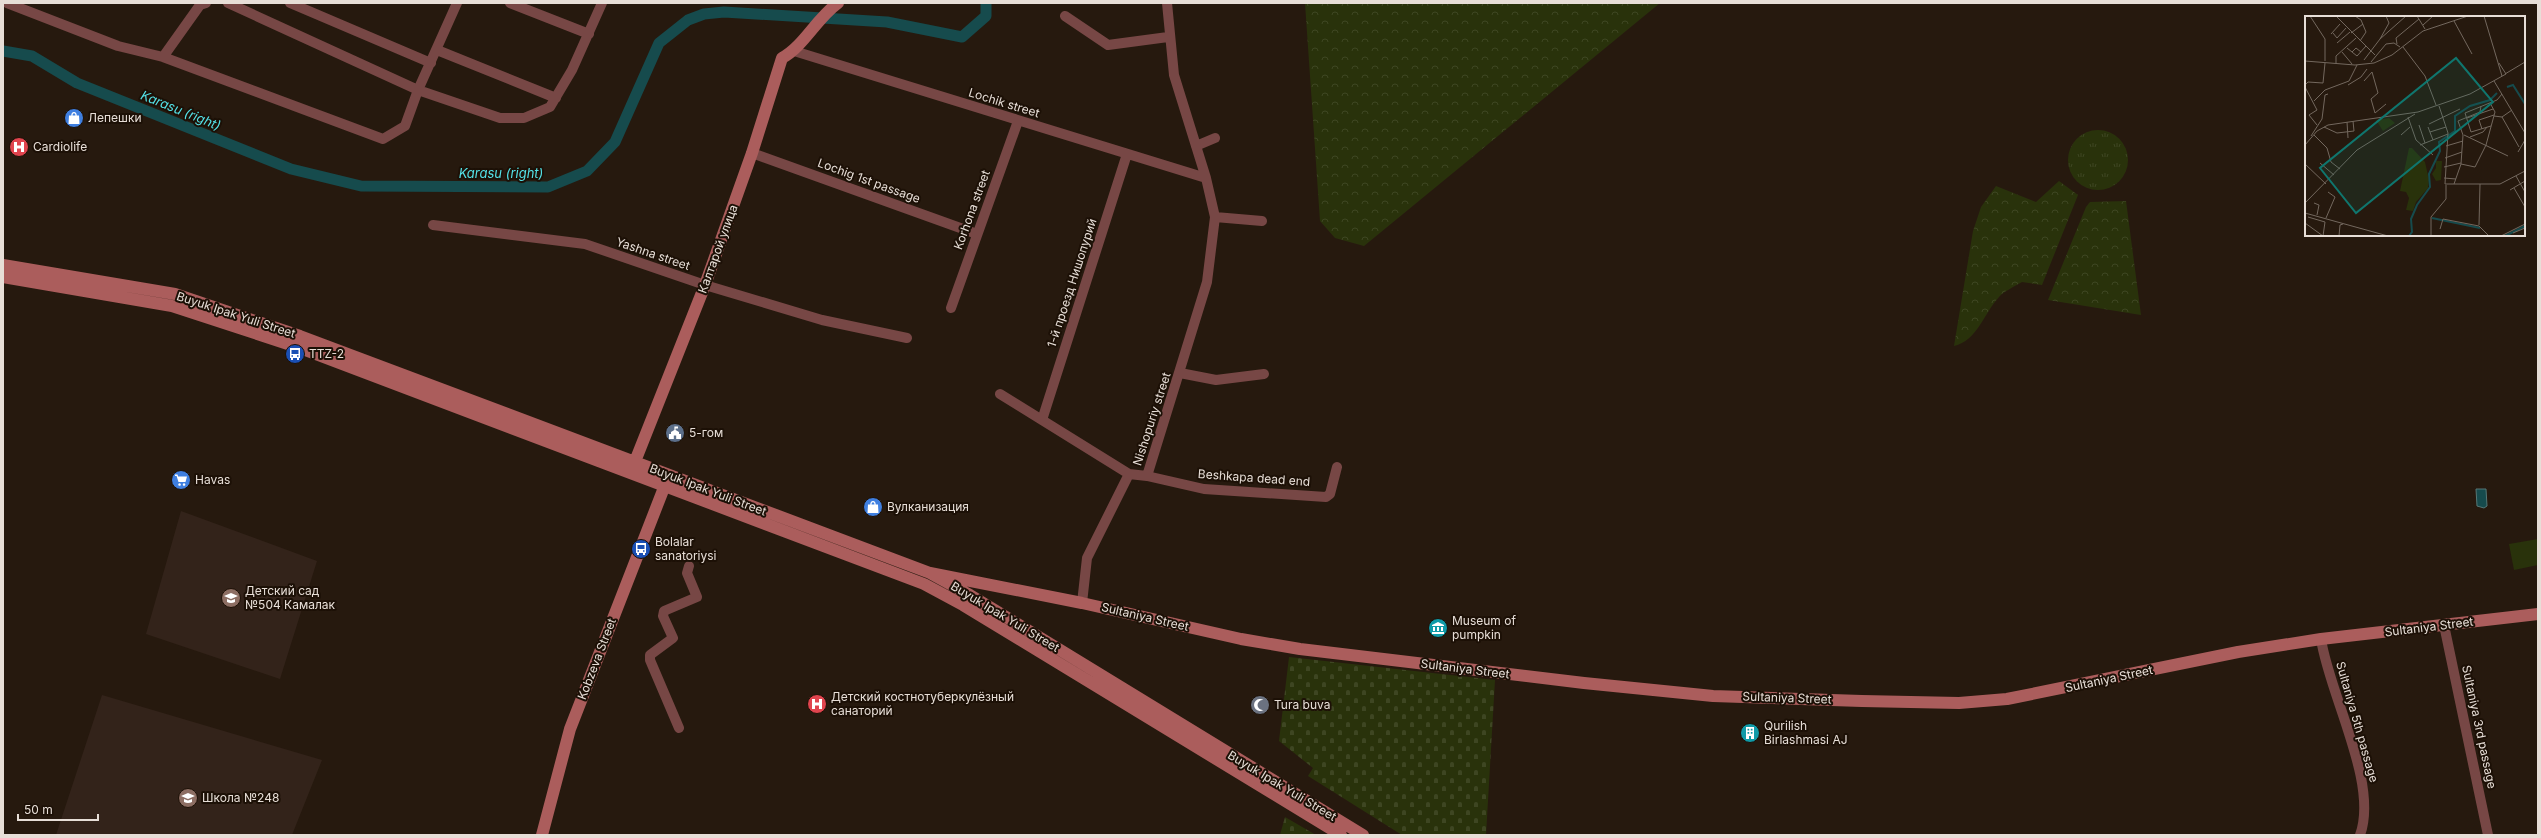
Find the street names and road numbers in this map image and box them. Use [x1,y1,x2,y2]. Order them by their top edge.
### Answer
street label: Lochik street [967,85,1041,120]
street label: Lochig 1st passage [816,155,923,206]
street label: Korhona street [950,168,993,252]
street label: Калтарой улица [695,202,741,295]
street label: 1-й проезд Нишопурий [1044,217,1099,349]
street label: Yashna street [614,234,692,273]
street label: Buyuk Ipak Yuli Street [175,288,297,341]
street label: Nishopuriy street [1129,370,1174,467]
street label: Buyuk Ipak Yuli Street [648,460,769,519]
street label: Beshkapa dead end [1197,466,1311,489]
street label: Buyuk Ipak Yuli Street [948,578,1062,655]
street label: Sultаniya Street [1100,599,1190,634]
street label: Sultаniya Street [2384,614,2474,639]
street label: Kobzeva Street [574,616,619,702]
street label: Sultаniya Street [1420,656,1510,681]
street label: Sultaniya 5th passage [2333,660,2382,784]
street label: Sultаniya Street [2064,662,2154,695]
street label: Sultaniya 3rd passage [2459,664,2500,790]
street label: Sultаniya Street [1742,688,1832,707]
street label: Buyuk Ipak Yuli Street [1225,747,1339,824]

